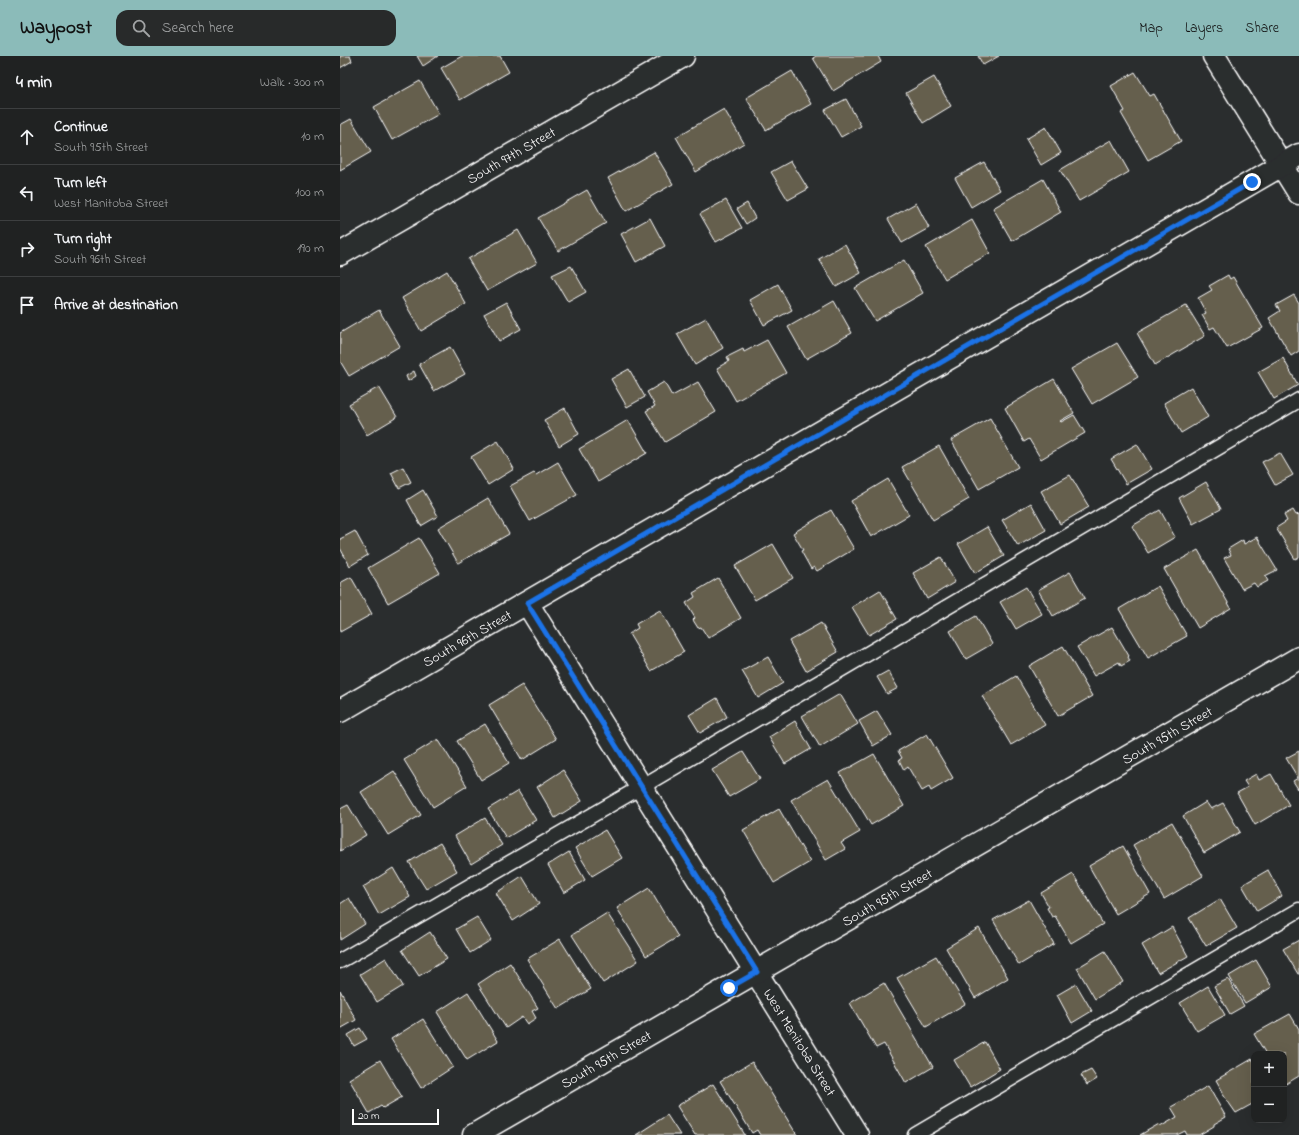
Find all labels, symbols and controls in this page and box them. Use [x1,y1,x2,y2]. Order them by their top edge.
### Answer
search box [116,10,396,46]
text: Waypost [20,15,92,42]
icon: search [130,17,152,39]
text: Search here [162,17,234,39]
text: Map [1139,18,1163,39]
text: Layers [1185,18,1223,39]
text: Share [1245,18,1279,39]
text: 4 min [16,70,52,95]
text: Walk · 300 m [260,73,324,92]
text: Continue [54,116,108,138]
street label: South 97th Street [464,122,560,190]
icon: ahead [16,126,38,148]
text: 10 m [301,127,324,146]
text: South 95th Street [54,138,148,157]
text: Turn left [54,172,107,194]
route end [1243,173,1261,191]
icon: left [16,182,38,204]
text: 100 m [295,183,324,202]
text: West Manitoba Street [54,194,168,213]
text: Turn right [54,228,112,250]
icon: right [16,238,38,260]
text: 190 m [297,239,324,258]
text: South 96th Street [54,250,146,269]
icon: arrive [16,294,38,316]
text: Arrive at destination [54,294,178,316]
street label: South 96th Street [419,605,516,673]
street label: South 95th Street [1119,702,1217,771]
street label: South 95th Street [839,864,937,933]
route start [720,979,738,997]
street label: West Manitoba Street [757,985,840,1101]
street label: South 95th Street [558,1026,656,1095]
map controls [1251,1051,1287,1123]
button: + [1251,1051,1287,1087]
button: − [1251,1087,1287,1123]
scale bar [352,1107,439,1126]
text: 20 m [358,1108,380,1124]

